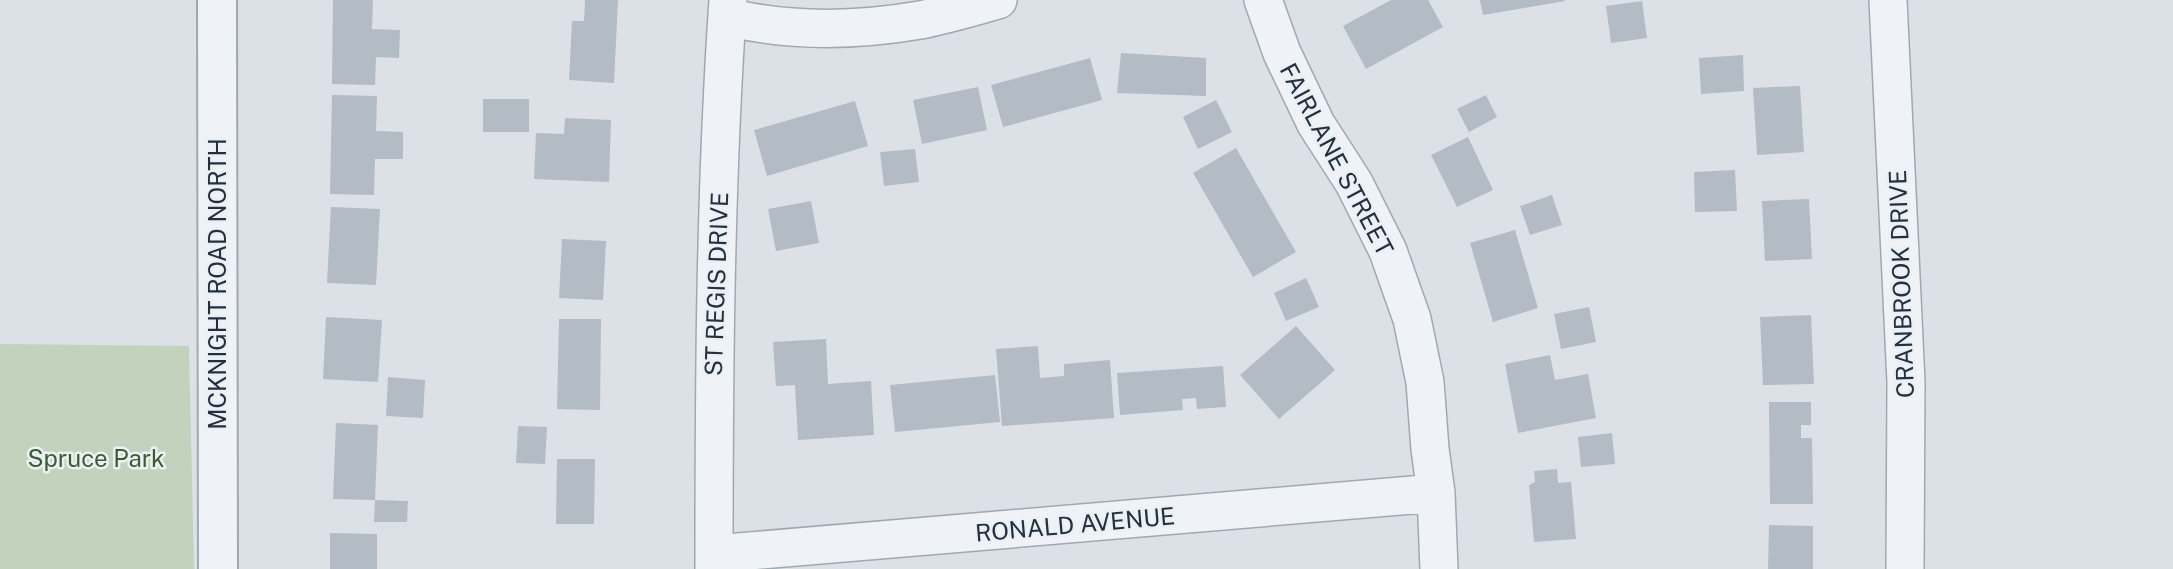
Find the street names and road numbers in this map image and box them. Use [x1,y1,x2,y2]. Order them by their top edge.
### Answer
street label: FAIRLANE STREET [1274,58,1400,260]
street label: MCKNIGHT ROAD NORTH [203,138,231,430]
street label: CRANBROOK DRIVE [1883,169,1919,399]
street label: ST REGIS DRIVE [699,192,733,376]
street label: RONALD AVENUE [974,501,1176,547]

